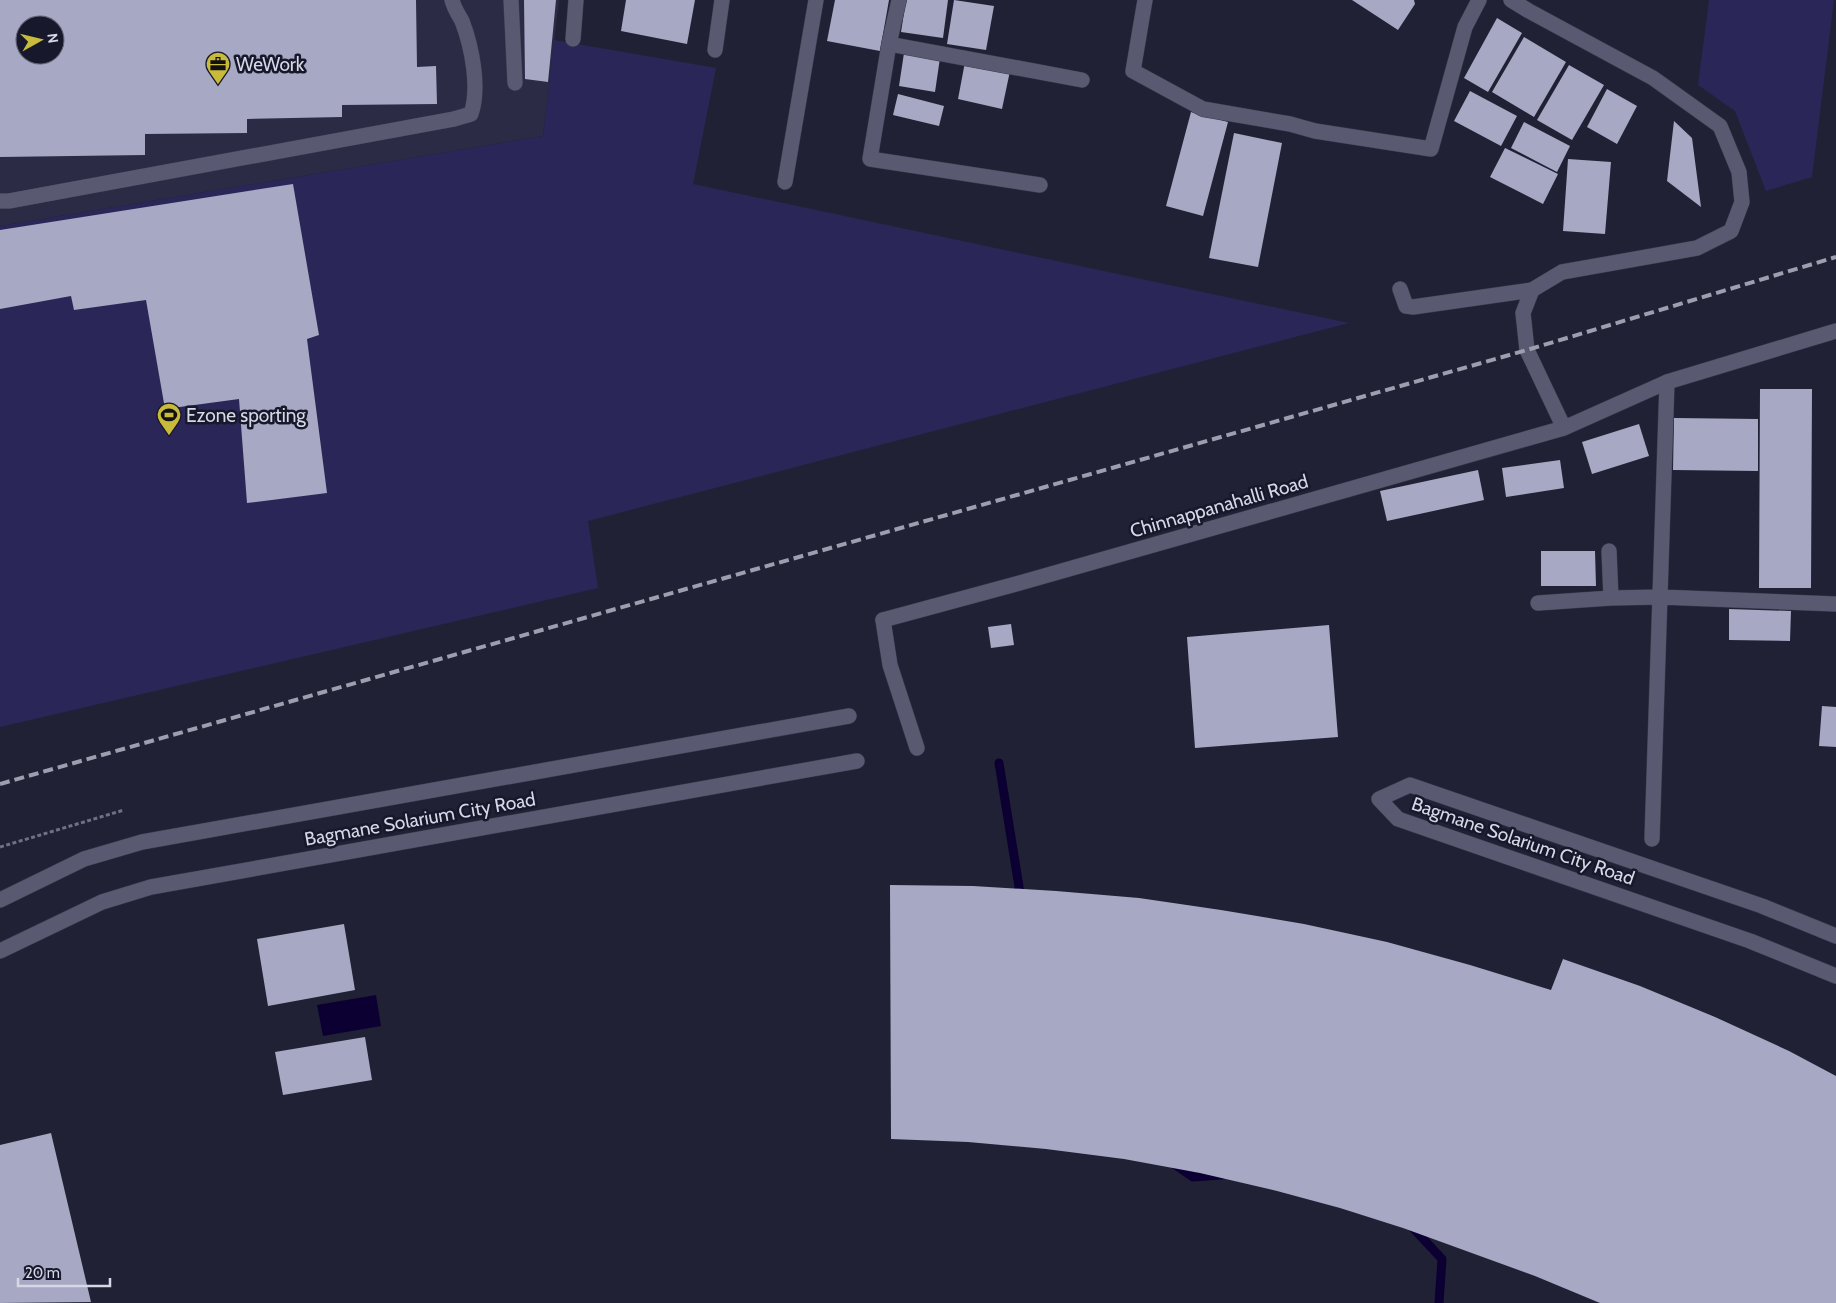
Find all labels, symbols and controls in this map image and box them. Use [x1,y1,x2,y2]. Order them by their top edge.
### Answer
north arrow [15,15,65,65]
text: N [43,32,62,44]
office icon: WeWork [205,51,231,85]
place label: WeWork [236,53,305,76]
sports icon: Ezone sporting [156,402,182,436]
place label: Ezone sporting [186,404,306,427]
street label: Chinnappanahalli Road [1127,470,1311,542]
street label: Bagmane Solarium City Road [303,787,537,851]
street label: Bagmane Solarium City Road [1409,792,1637,890]
scale bar [18,1256,110,1288]
text: 20 m [25,1264,60,1282]

